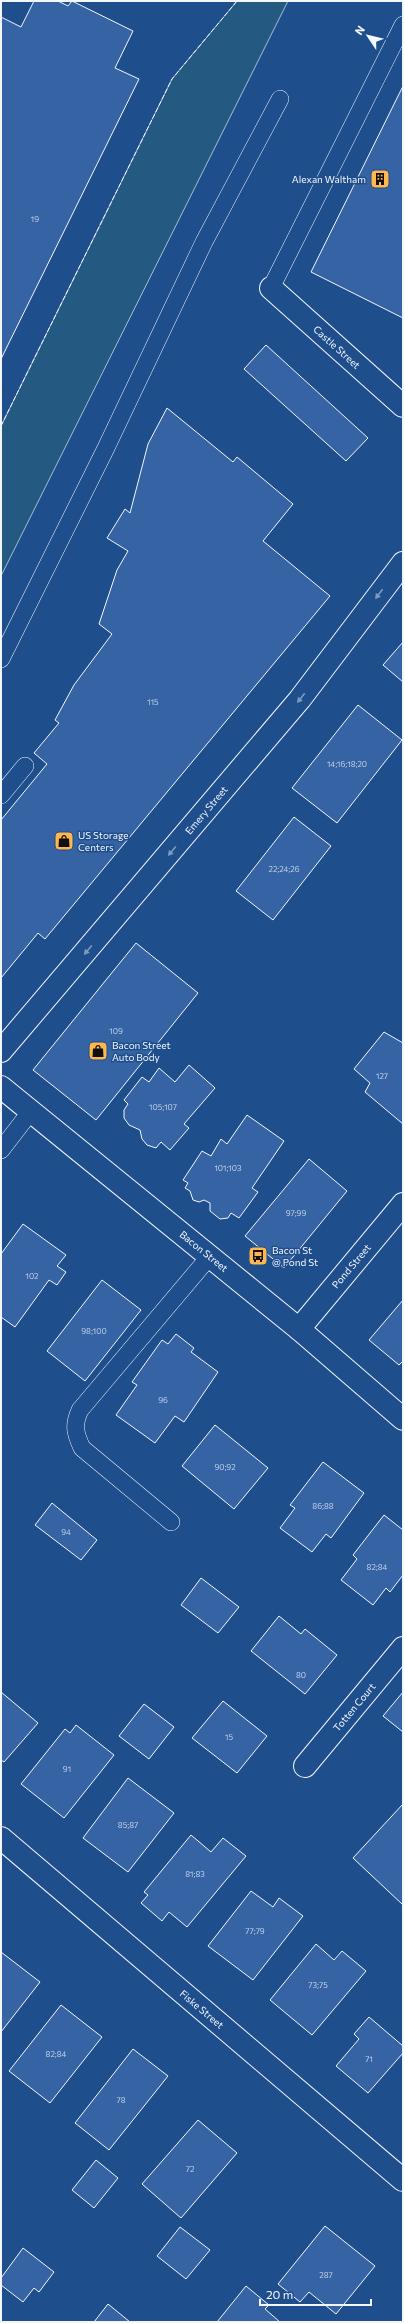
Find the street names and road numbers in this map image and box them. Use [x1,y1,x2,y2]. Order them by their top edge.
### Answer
street label: Castle Street [311,323,363,371]
street label: Emery Street [182,783,230,837]
street label: Bacon Street [177,1228,231,1274]
street label: Pond Street [329,1242,373,1290]
street label: Totten Court [330,1681,378,1733]
street label: Fiske Street [178,1987,226,2031]

